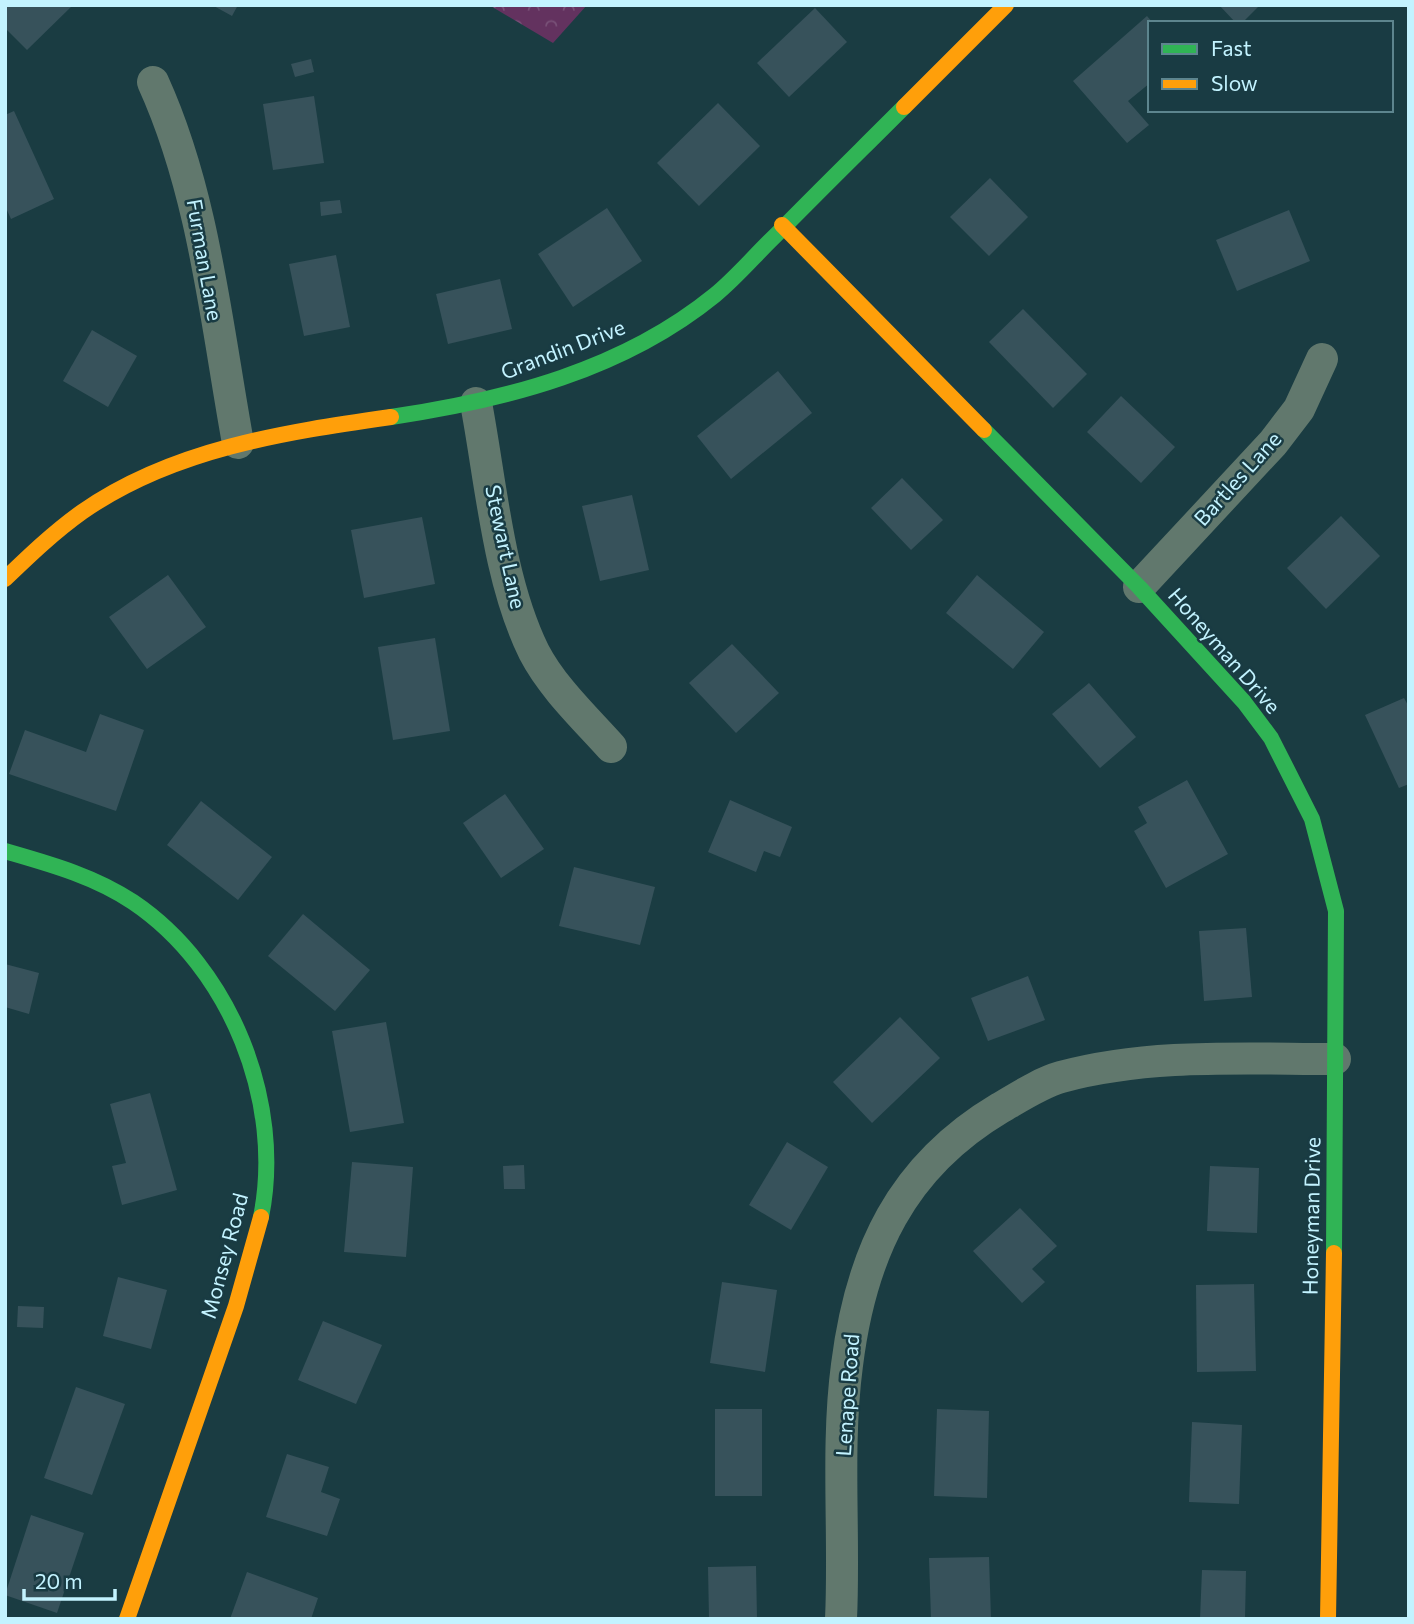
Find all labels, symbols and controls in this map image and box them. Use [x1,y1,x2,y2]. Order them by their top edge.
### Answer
legend [1148,21,1393,112]
text: Fast [1211,35,1252,60]
text: Slow [1211,70,1258,95]
street label: Furman Lane [182,197,228,323]
street label: Grandin Drive [497,313,628,384]
street label: Bartles Lane [1188,426,1286,530]
street label: Stewart Lane [481,482,532,611]
street label: Honeyman Drive [1164,582,1286,718]
street label: Honeyman Drive [1297,1137,1324,1295]
street label: Monsey Road [195,1190,252,1321]
street label: Lenape Road [830,1333,863,1457]
scale bar [24,1558,116,1602]
text: 20 m [35,1568,83,1593]

